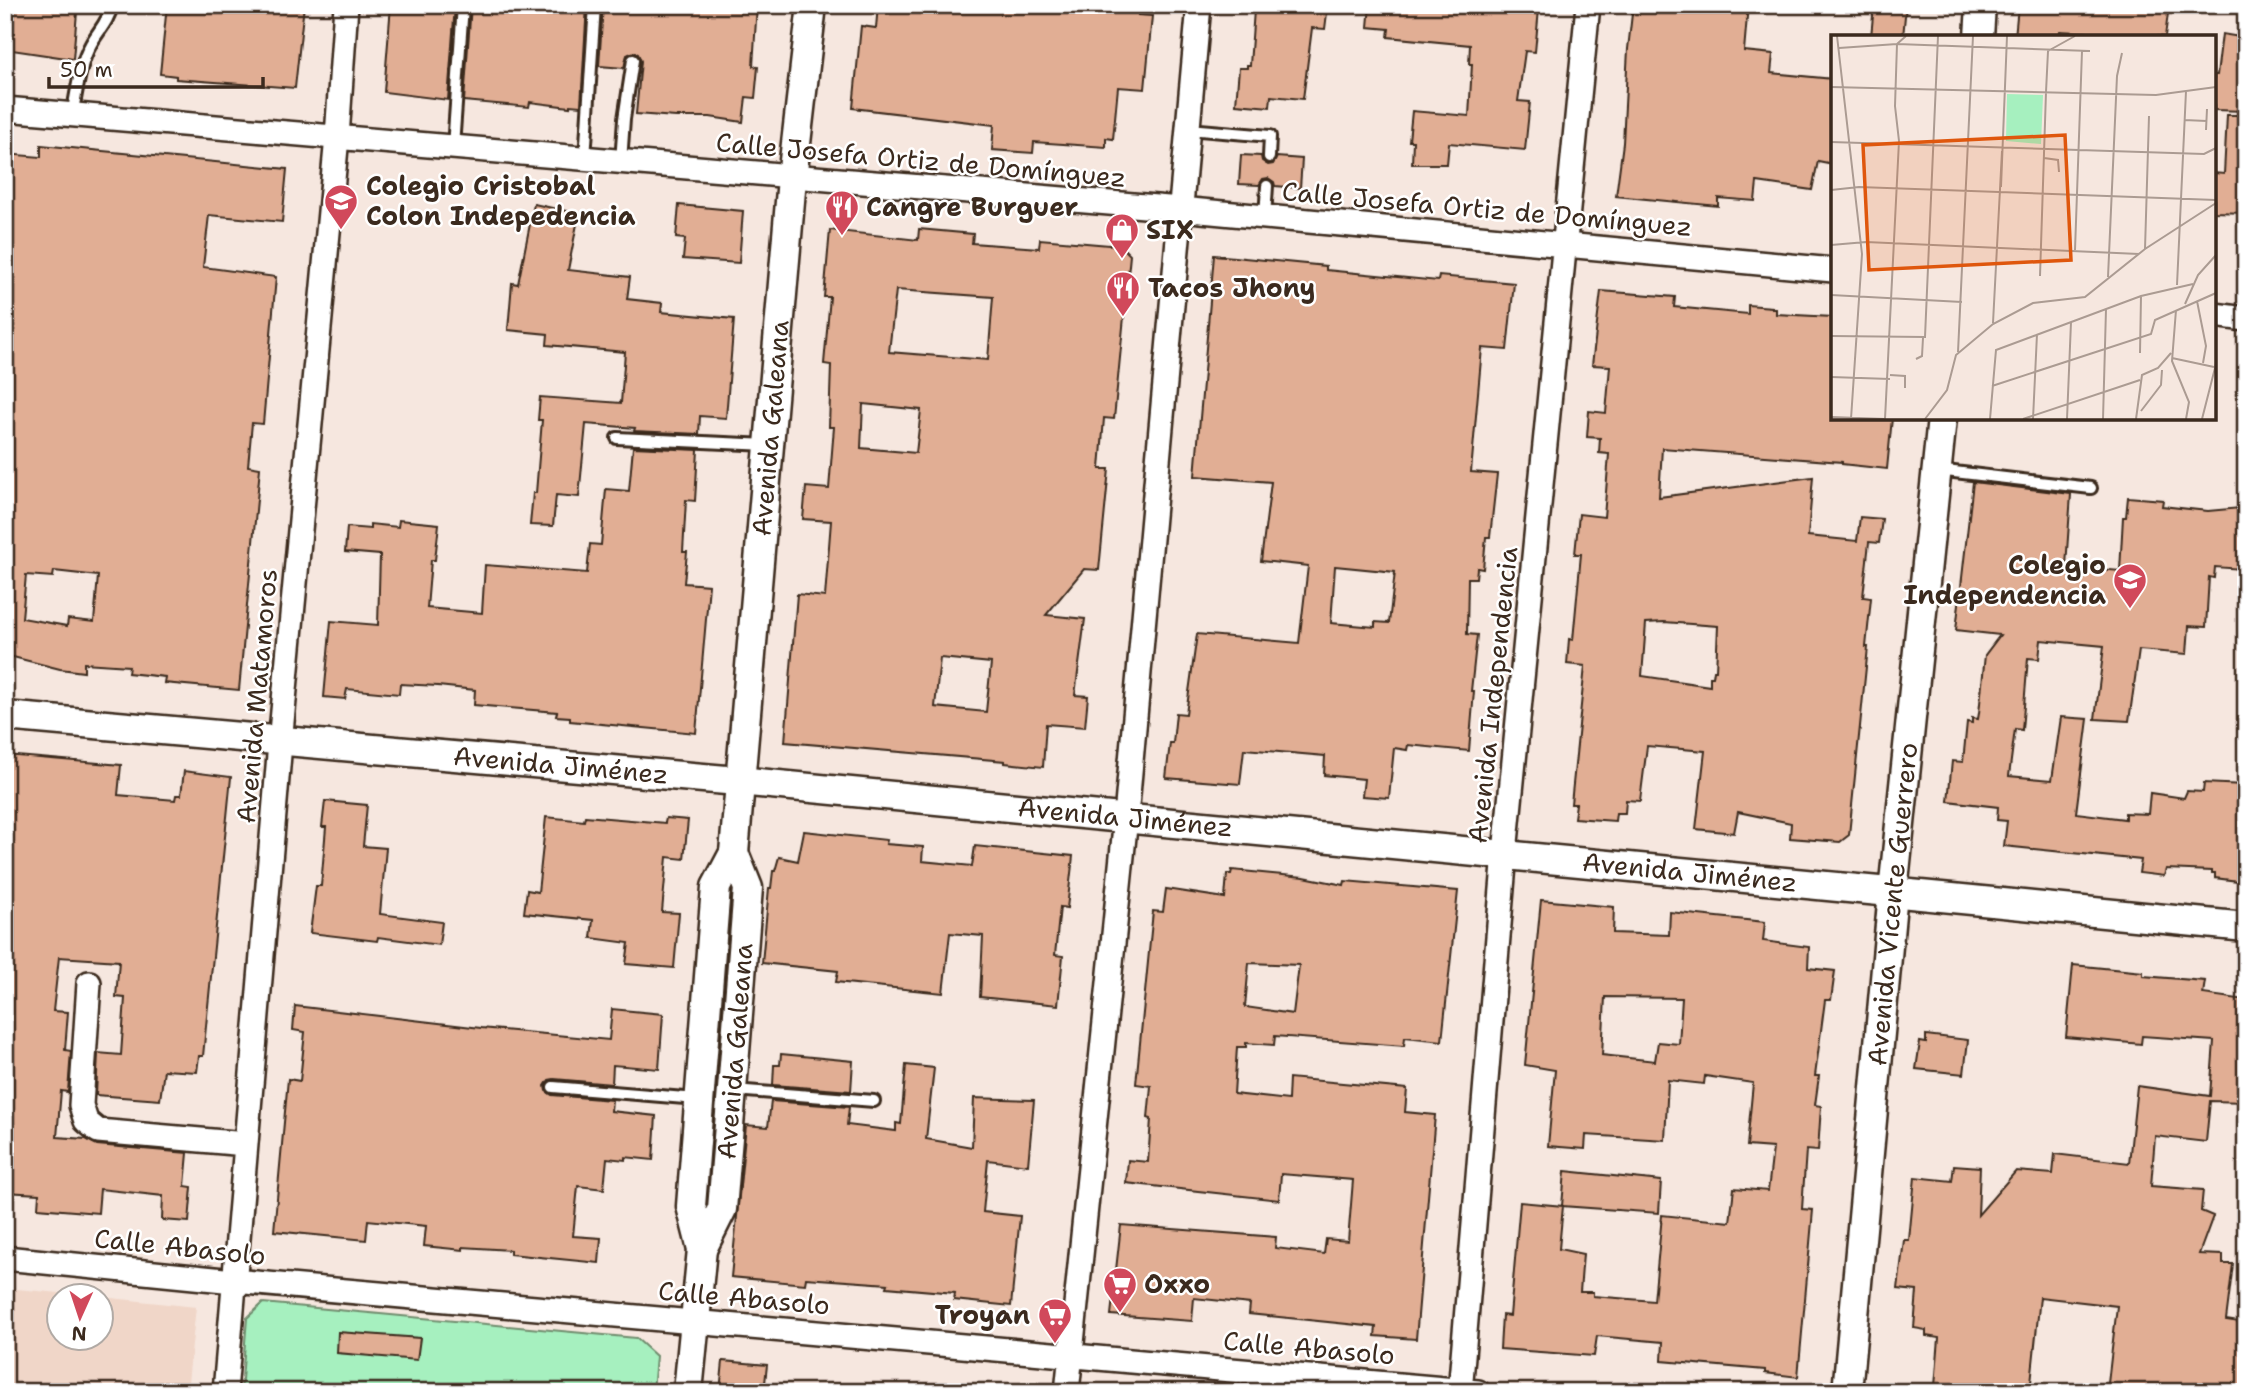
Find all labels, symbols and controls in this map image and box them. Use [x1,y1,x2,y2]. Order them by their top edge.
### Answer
inset map [1831,35,2216,420]
scale bar [49,46,262,90]
text: 50 m [60,56,113,84]
street label: Calle Josefa Ortiz de Domínguez [715,124,1128,195]
place label: Colegio Cristobal Colon Indepedencia [366,168,636,233]
street label: Calle Josefa Ortiz de Domínguez [1281,173,1694,244]
school or university icon: Colegio Cristobal Colon Indepedencia [322,182,360,231]
restaurant icon: Cangre Burguer [823,188,861,237]
place label: Cangre Burguer [866,189,1078,224]
shop icon: SIX [1103,211,1141,260]
place label: SIX [1146,212,1194,247]
restaurant icon: Tacos Jhony [1104,269,1142,318]
place label: Tacos Jhony [1148,270,1315,305]
street label: Avenida Galeana [743,319,797,538]
street label: Avenida Independencia [1460,545,1525,845]
place label: Colegio Independencia [1903,547,2106,612]
school or university icon: Colegio Independencia [2111,561,2149,610]
street label: Avenida Matamoros [228,567,285,825]
street label: Avenida Jiménez [452,738,670,792]
street label: Avenida Vicente Guerrero [1859,741,1925,1067]
street label: Avenida Jiménez [1016,789,1235,845]
street label: Avenida Jiménez [1581,844,1799,900]
street label: Avenida Galeana [708,942,761,1161]
street label: Calle Abasolo [93,1220,267,1273]
supermarket icon: Oxxo [1101,1265,1139,1314]
place label: Oxxo [1144,1266,1210,1301]
street label: Calle Abasolo [657,1273,831,1322]
north arrow [46,1282,116,1352]
supermarket icon: Troyan [1036,1296,1074,1345]
place label: Troyan [935,1297,1030,1332]
text: N [71,1321,87,1346]
street label: Calle Abasolo [1222,1323,1396,1372]

